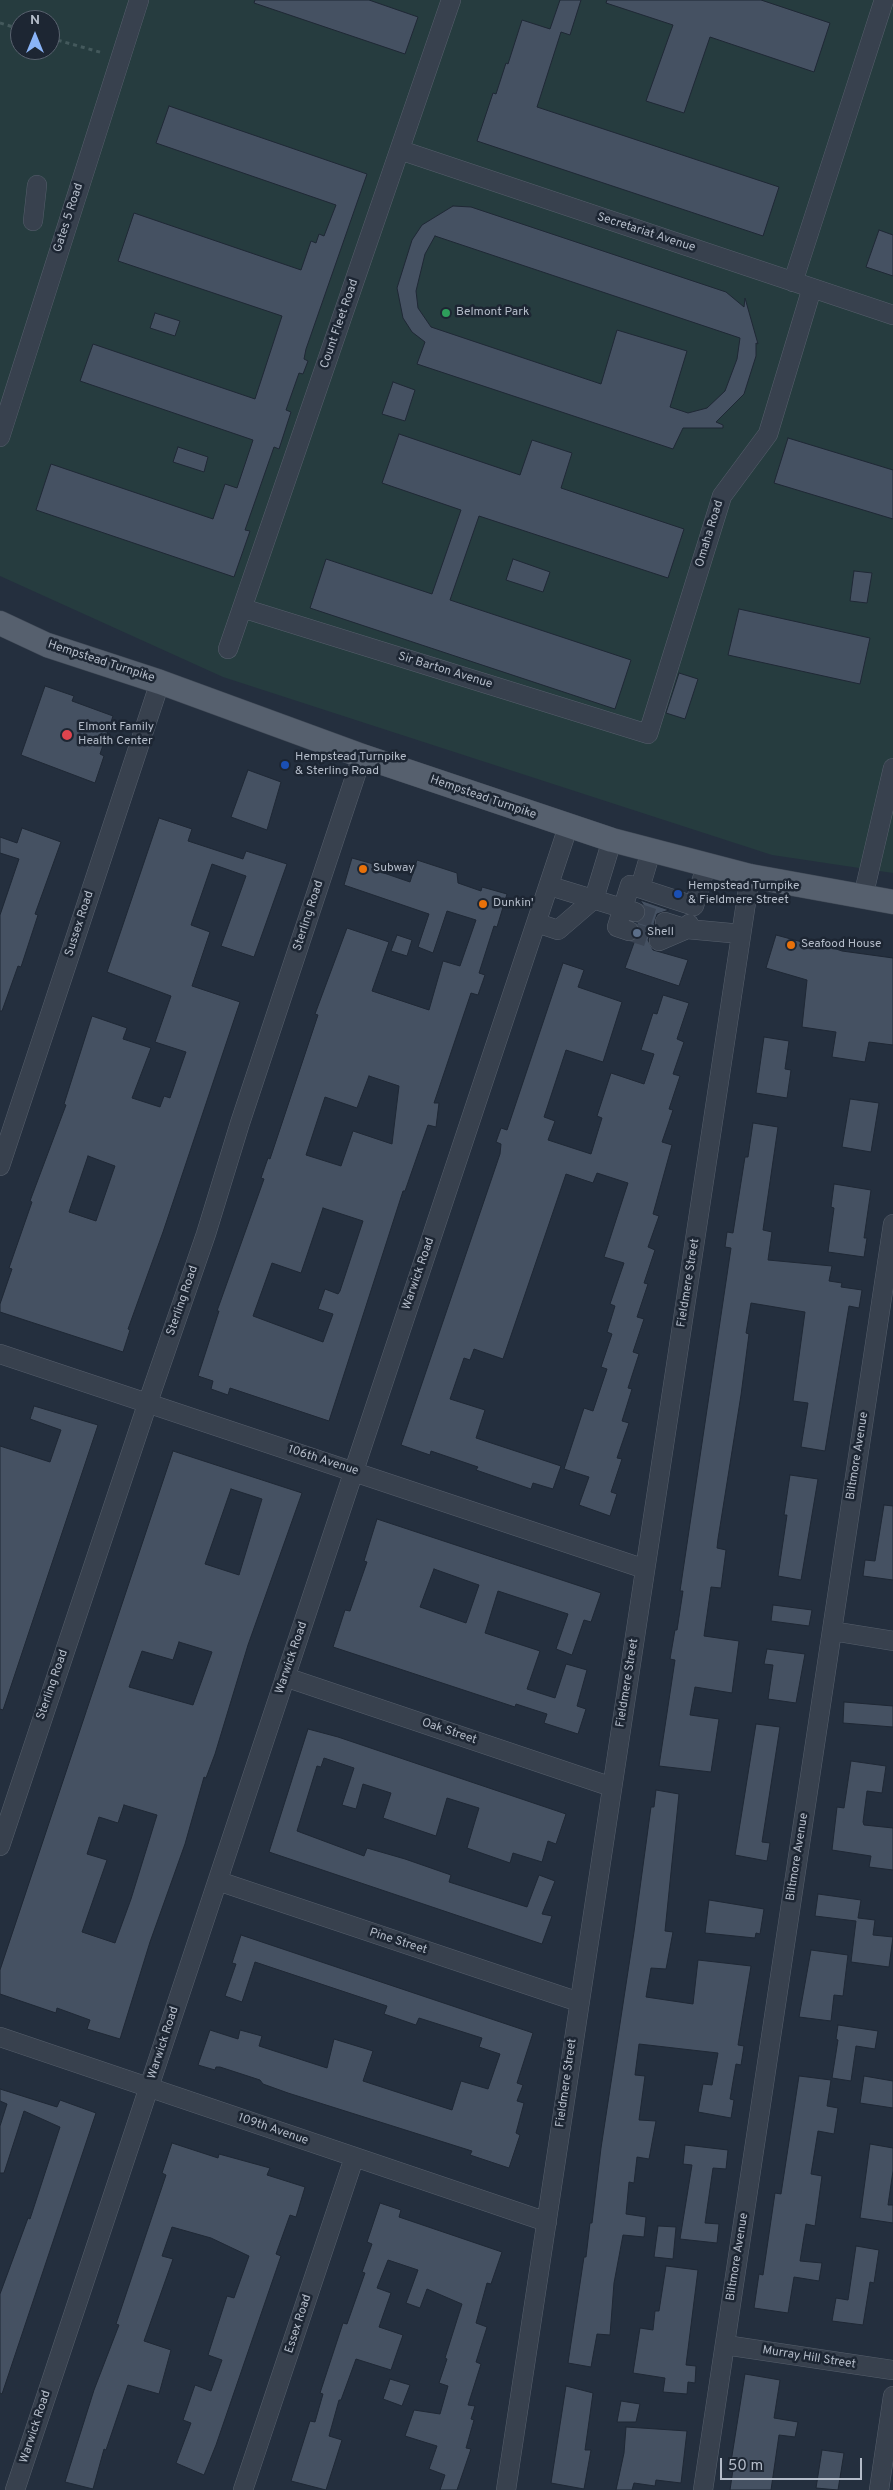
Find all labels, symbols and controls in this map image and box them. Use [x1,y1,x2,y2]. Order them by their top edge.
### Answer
north arrow [10,10,60,60]
text: N [30,12,40,29]
street label: Gates 5 Road [51,182,87,254]
street label: Secretariat Avenue [595,210,697,256]
street label: Count Fleet Road [318,278,362,370]
place label: Belmont Park [456,306,529,320]
marker: Belmont Park [440,307,452,319]
street label: Omaha Road [693,499,727,569]
street label: Hempstead Turnpike [46,638,156,686]
street label: Sir Barton Avenue [396,650,494,692]
place label: Elmont Family Health Center [78,721,154,749]
marker: Elmont Family Health Center [60,728,74,742]
place label: Hempstead Turnpike & Sterling Road [295,751,407,779]
marker: Hempstead Turnpike & Sterling Road [279,759,291,771]
street label: Hempstead Turnpike [428,773,538,823]
place label: Subway [373,862,415,876]
marker: Subway [357,863,369,875]
street label: Sterling Road [291,879,327,953]
place label: Hempstead Turnpike & Fieldmere Street [688,880,800,908]
marker: Hempstead Turnpike & Fieldmere Street [672,888,684,900]
street label: Sussex Road [63,889,97,959]
place label: Dunkin' [493,897,534,911]
marker: Dunkin' [477,898,489,910]
place label: Shell [647,926,674,940]
marker: Shell [631,927,643,939]
place label: Seafood House [801,938,882,952]
marker: Seafood House [785,939,797,951]
street label: Warwick Road [400,1236,438,1312]
street label: Fieldmere Street [675,1238,703,1328]
street label: Sterling Road [164,1264,202,1338]
street label: Biltmore Avenue [844,1411,872,1501]
street label: 106th Avenue [286,1443,360,1479]
street label: Warwick Road [273,1620,311,1696]
street label: Fieldmere Street [614,1638,642,1728]
street label: Sterling Road [34,1648,72,1722]
street label: Oak Street [420,1716,478,1748]
street label: Biltmore Avenue [784,1812,812,1902]
street label: Pine Street [367,1926,429,1958]
street label: Warwick Road [145,2005,183,2081]
street label: Fieldmere Street [554,2038,580,2128]
street label: 109th Avenue [236,2111,310,2149]
street label: Biltmore Avenue [724,2212,752,2302]
street label: Essex Road [283,2293,315,2355]
street label: Murray Hill Street [761,2343,857,2373]
street label: Warwick Road [17,2389,55,2465]
scale bar [723,2448,866,2480]
text: 50 m [728,2457,763,2476]

